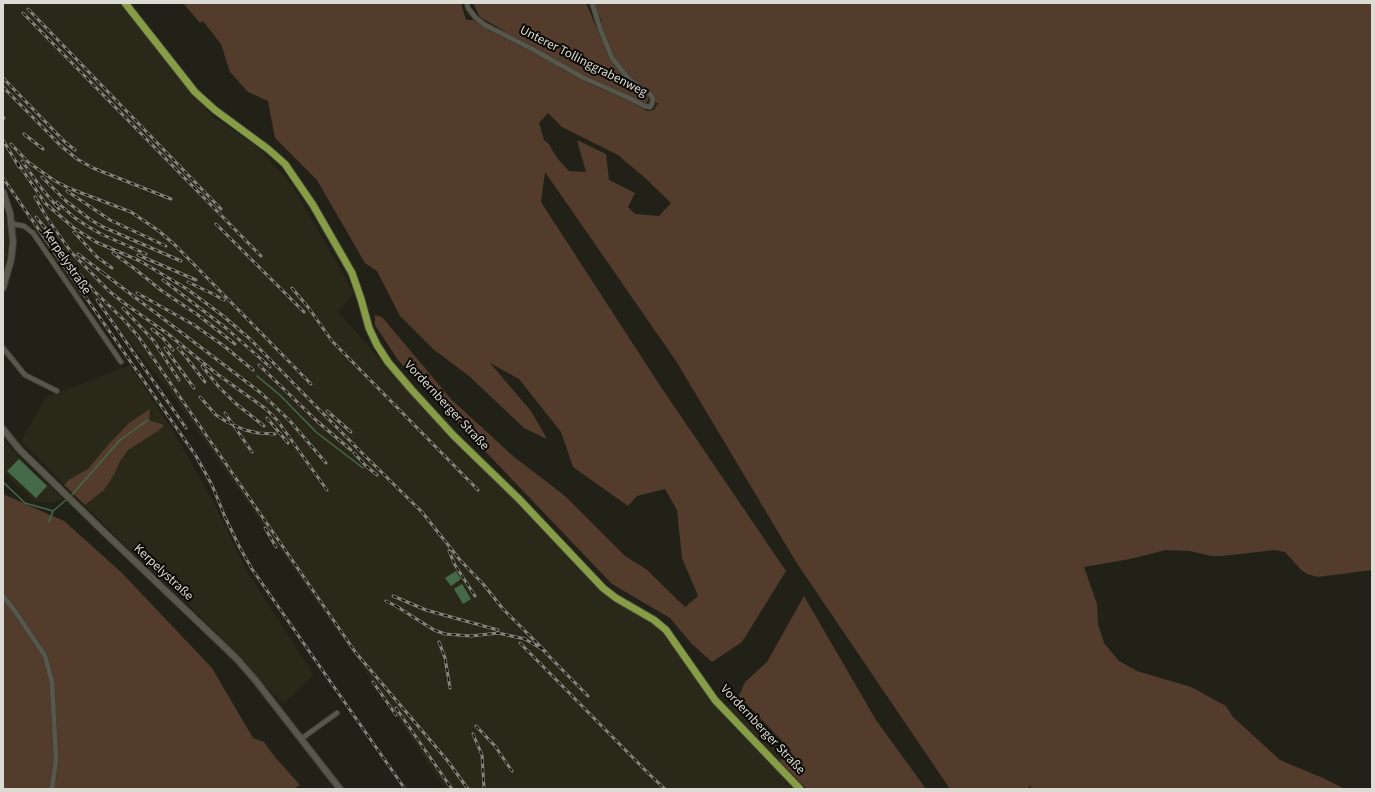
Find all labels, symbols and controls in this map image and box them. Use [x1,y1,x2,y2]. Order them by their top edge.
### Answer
street label: Unterer Tollinggrabenweg [517,23,649,101]
street label: Kerpelystraße [38,226,94,298]
street label: Vordernberger Straße [400,358,492,454]
street label: Kerpelystraße [130,541,196,605]
street label: Vordernberger Straße [716,682,808,778]

